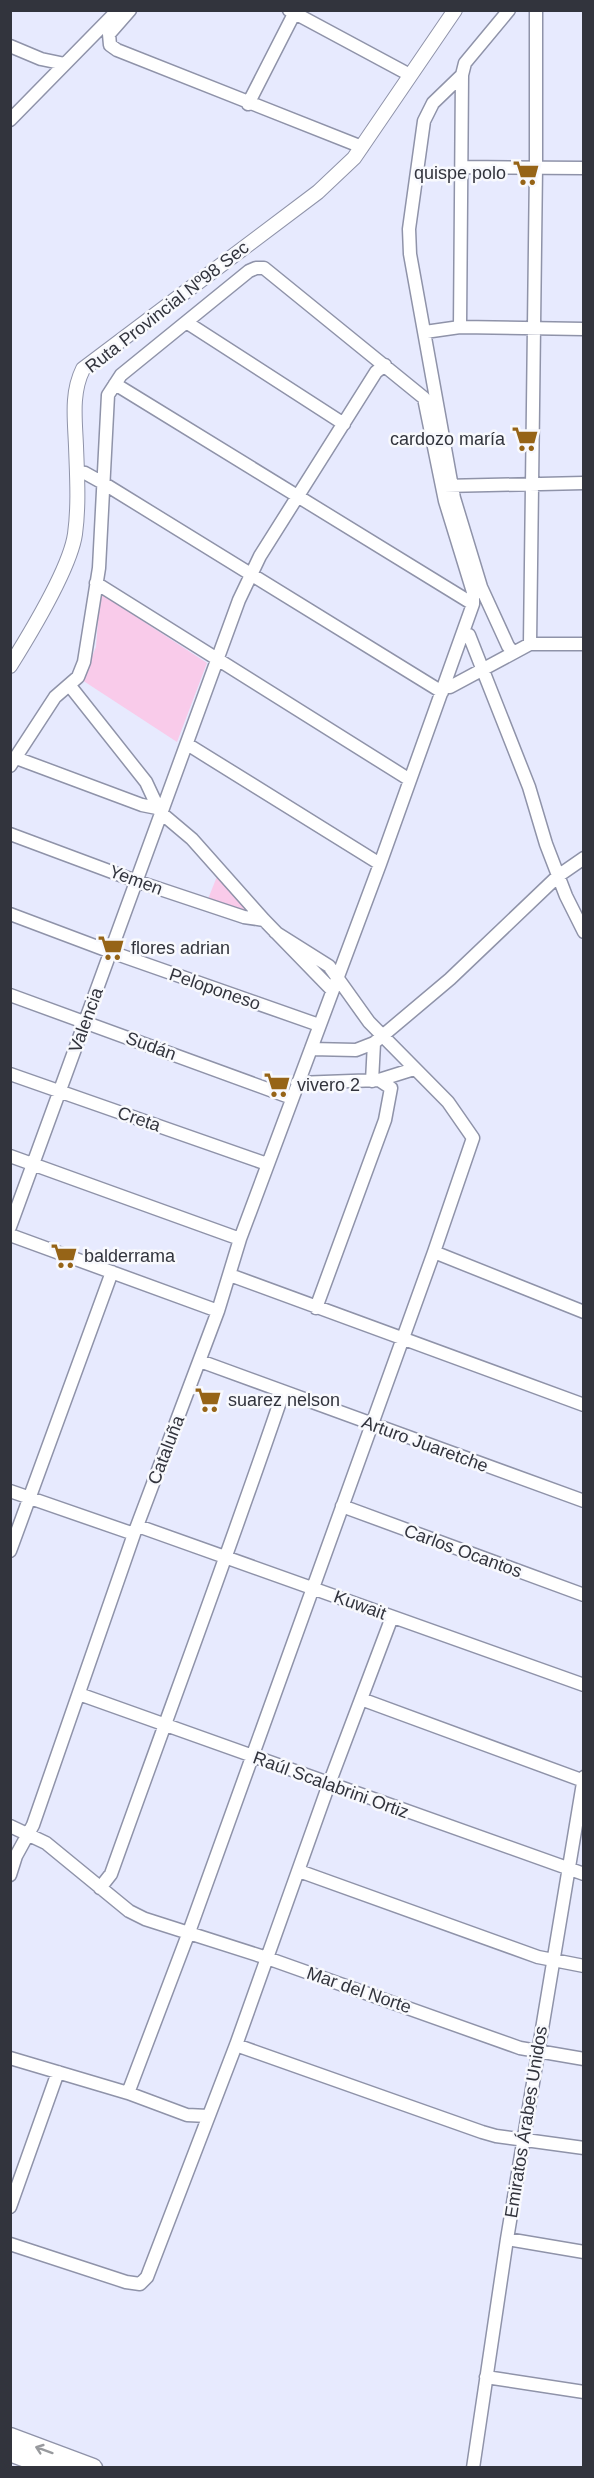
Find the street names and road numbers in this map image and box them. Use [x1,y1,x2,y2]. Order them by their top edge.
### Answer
street label: Ruta Provincial Nº98 Sec [81,237,253,377]
street label: Yemen [107,861,165,899]
street label: Peloponeso [167,964,263,1014]
street label: Valencia [65,984,107,1055]
street label: Sudán [123,1028,179,1064]
street label: Creta [115,1102,164,1136]
street label: Cataluña [144,1412,189,1487]
street label: Arturo Juaretche [359,1412,491,1476]
street label: Carlos Ocantos [401,1520,525,1582]
street label: Kuwait [331,1586,389,1624]
street label: Raúl Scalabrini Ortiz [250,1748,412,1822]
street label: Mar del Norte [304,1963,414,2017]
street label: Emiratos Árabes Unidos [501,2025,551,2219]

